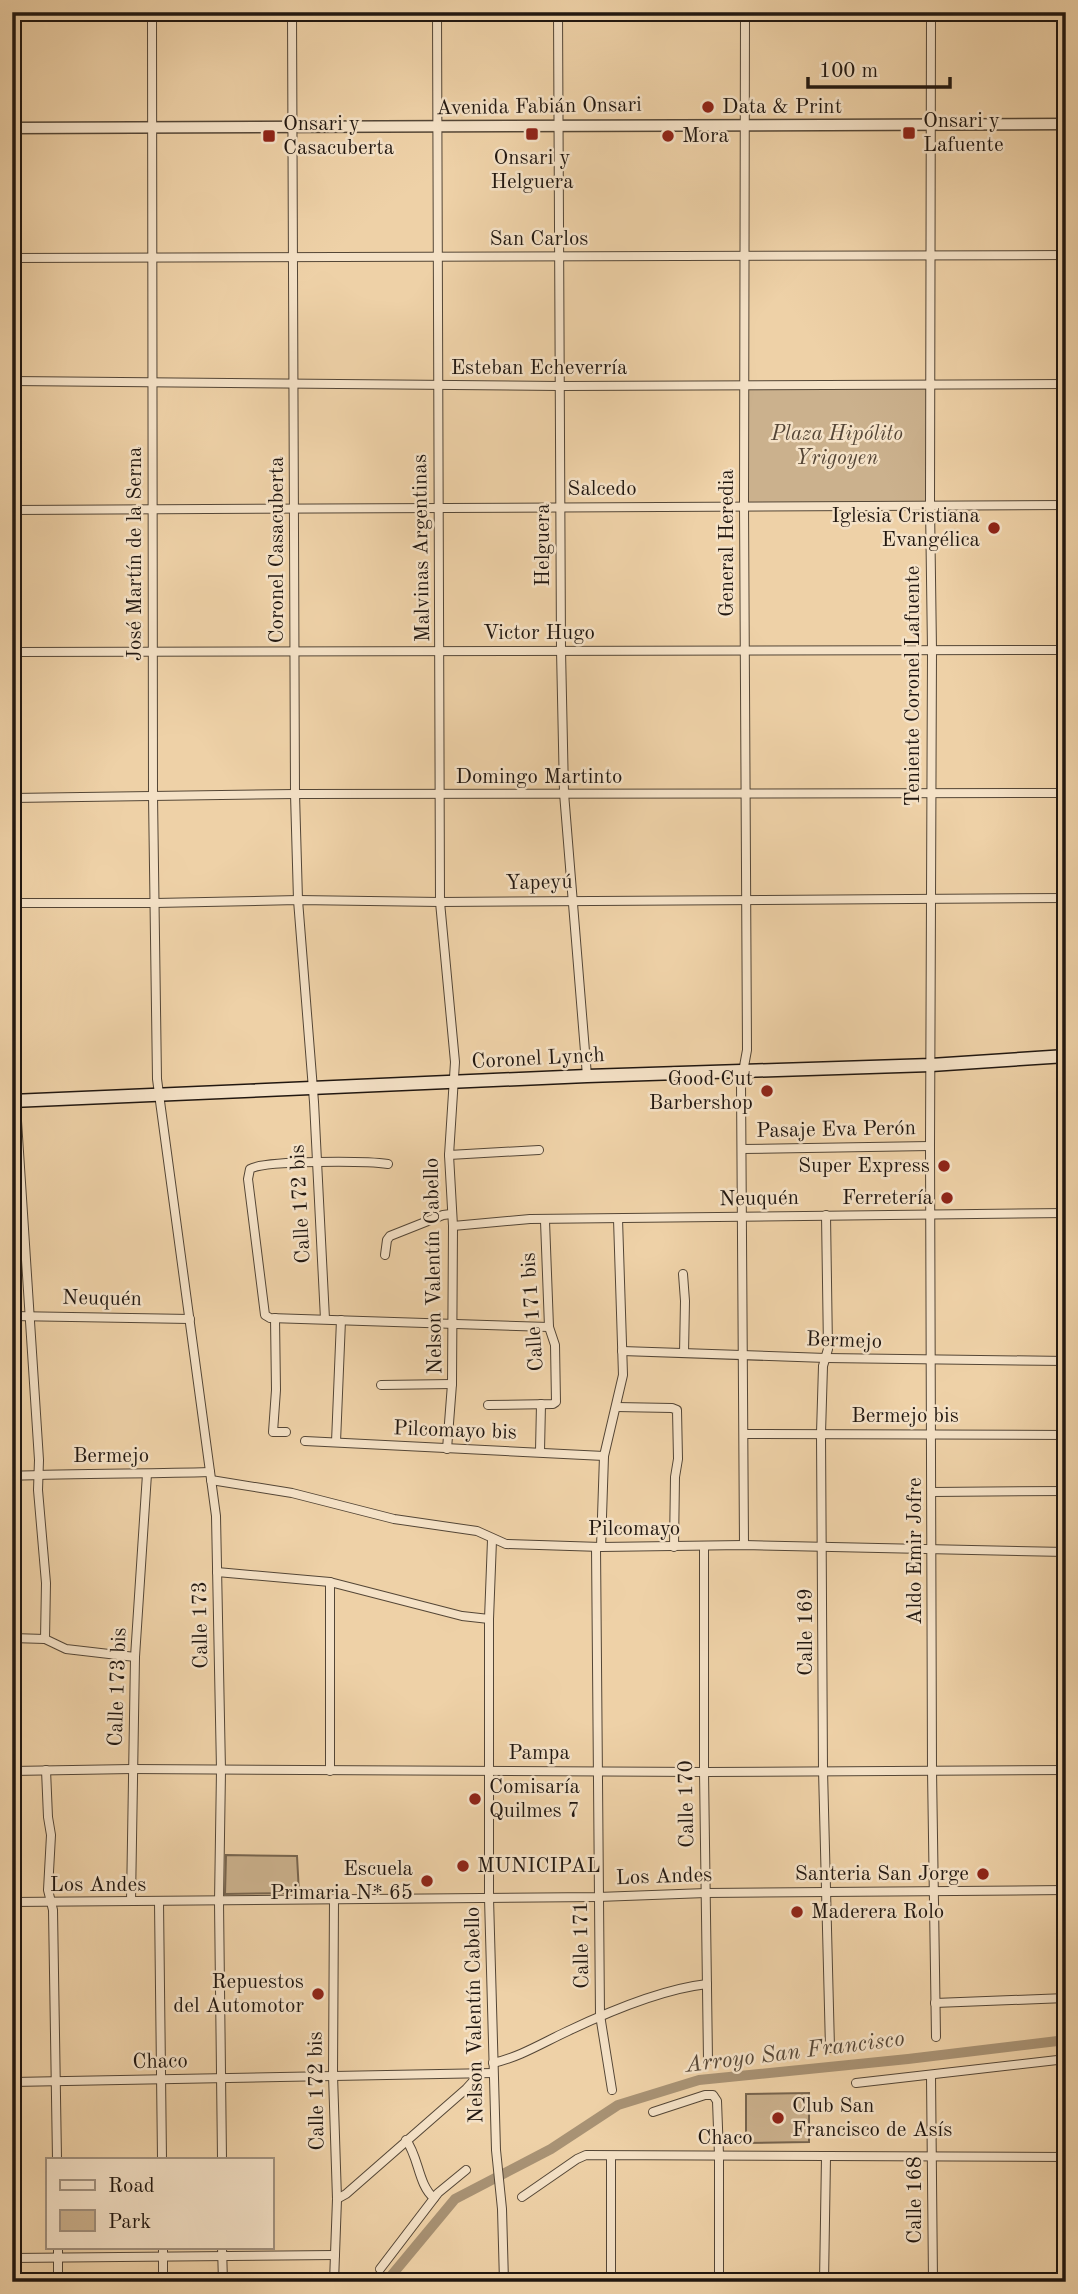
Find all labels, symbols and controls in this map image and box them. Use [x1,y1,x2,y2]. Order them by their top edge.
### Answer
scale bar [808,46,950,90]
text: 100 m [819,61,878,82]
street label: Avenida Fabián Onsari [436,95,642,119]
place label: Data & Print [722,97,842,118]
marker: Data & Print [700,99,716,115]
place label: Onsari y Lafuente [923,111,1004,156]
place label: Onsari y Casacuberta [283,114,394,159]
marker: Onsari y Lafuente [901,125,917,141]
marker: Onsari y Helguera [524,126,540,142]
place label: Mora [682,126,729,147]
marker: Onsari y Casacuberta [261,128,277,144]
marker: Mora [660,128,676,144]
place label: Onsari y Helguera [490,148,574,193]
street label: San Carlos [490,229,588,250]
street label: Esteban Echeverría [451,358,627,379]
park label: Plaza Hipólito Yrigoyen [770,424,903,469]
street label: José Martín de la Serna [125,447,146,661]
street label: Malvinas Argentinas [410,454,434,642]
street label: Coronel Casacuberta [267,456,288,644]
street label: General Heredia [717,469,738,617]
street label: Salcedo [567,479,637,500]
street label: Helguera [533,503,554,587]
place label: Iglesia Cristiana Evangélica [831,506,980,551]
marker: Iglesia Cristiana Evangélica [986,520,1002,536]
street label: Teniente Coronel Lafuente [903,566,924,806]
street label: Victor Hugo [483,623,595,644]
street label: Domingo Martinto [456,767,622,788]
street label: Yapeyú [505,872,573,894]
street label: Coronel Lynch [471,1045,605,1073]
place label: Good Cut Barbershop [649,1069,753,1114]
marker: Good Cut Barbershop [759,1083,775,1099]
street label: Pasaje Eva Perón [756,1118,916,1142]
street label: Calle 172 bis [287,1144,315,1264]
place label: Super Express [798,1156,930,1177]
street label: Nelson Valentín Cabello [422,1157,446,1375]
marker: Super Express [936,1158,952,1174]
street label: Neuquén [719,1188,799,1210]
place label: Ferretería [842,1188,933,1209]
marker: Ferretería [939,1190,955,1206]
street label: Calle 171 bis [518,1252,548,1372]
street label: Neuquén [62,1288,142,1310]
street label: Bermejo [806,1329,882,1353]
street label: Bermejo bis [851,1406,959,1427]
street label: Pilcomayo bis [393,1418,517,1444]
street label: Bermejo [73,1446,149,1467]
street label: Aldo Emir Jofre [905,1477,926,1625]
street label: Pilcomayo [588,1519,680,1540]
street label: Calle 173 [190,1581,212,1669]
street label: Calle 169 [796,1588,817,1676]
street label: Calle 173 bis [105,1627,131,1747]
street label: Pampa [508,1743,570,1764]
street label: Calle 170 [676,1760,698,1848]
place label: Comisaría Quilmes 7 [489,1777,580,1822]
marker: Comisaría Quilmes 7 [467,1791,483,1807]
place label: MUNICIPAL [477,1856,601,1877]
marker: MUNICIPAL [455,1858,471,1874]
place label: Escuela Primaria N* 65 [270,1859,413,1904]
place label: Santeria San Jorge [795,1864,969,1885]
street label: Los Andes [615,1865,713,1889]
marker: Santeria San Jorge [975,1866,991,1882]
marker: Escuela Primaria N* 65 [419,1873,435,1889]
street label: Los Andes [50,1875,146,1896]
street label: Calle 171 [571,1901,593,1989]
place label: Maderera Rolo [811,1902,944,1923]
marker: Maderera Rolo [789,1904,805,1920]
street label: Nelson Valentín Cabello [463,1906,487,2124]
place label: Repuestos del Automotor [173,1972,304,2017]
marker: Repuestos del Automotor [310,1986,326,2002]
water label: Arroyo San Francisco [682,2027,906,2078]
street label: Calle 172 bis [305,2031,329,2151]
street label: Chaco [132,2051,188,2073]
place label: Club San Francisco de Asís [792,2096,952,2141]
marker: Club San Francisco de Asís [770,2110,786,2126]
street label: Chaco [697,2128,753,2149]
street label: Calle 168 [905,2156,926,2244]
legend [46,2158,273,2248]
text: Road [108,2176,155,2197]
text: Park [108,2212,151,2233]

